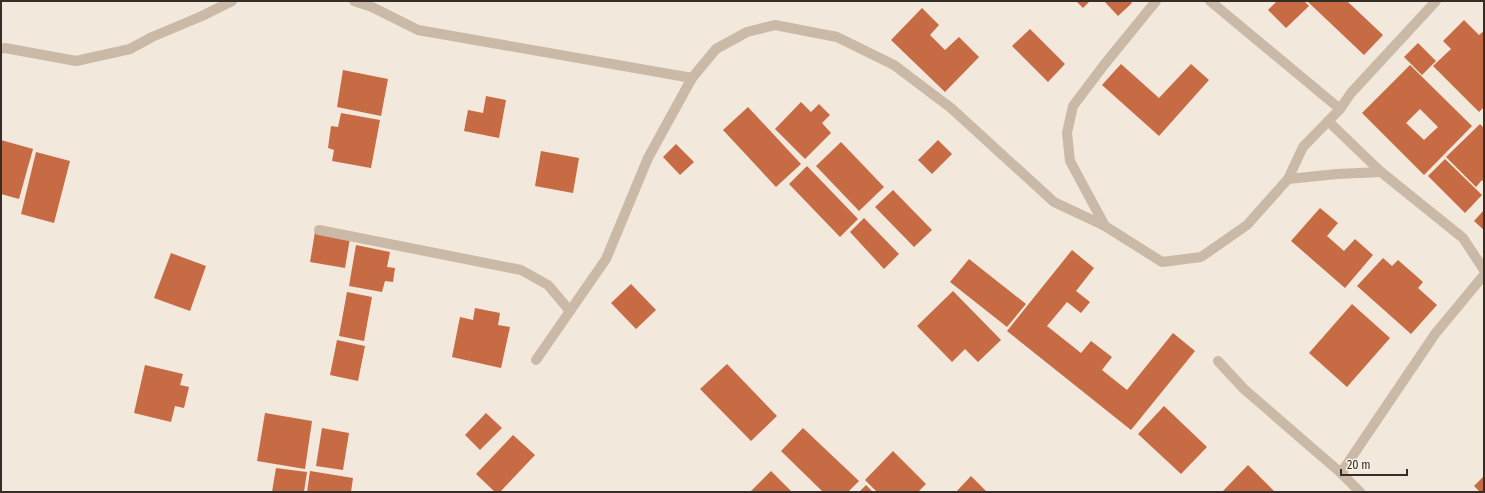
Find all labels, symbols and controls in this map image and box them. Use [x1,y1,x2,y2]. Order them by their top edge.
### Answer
scale bar [1341,451,1407,477]
text: 20 m [1347,458,1371,472]

